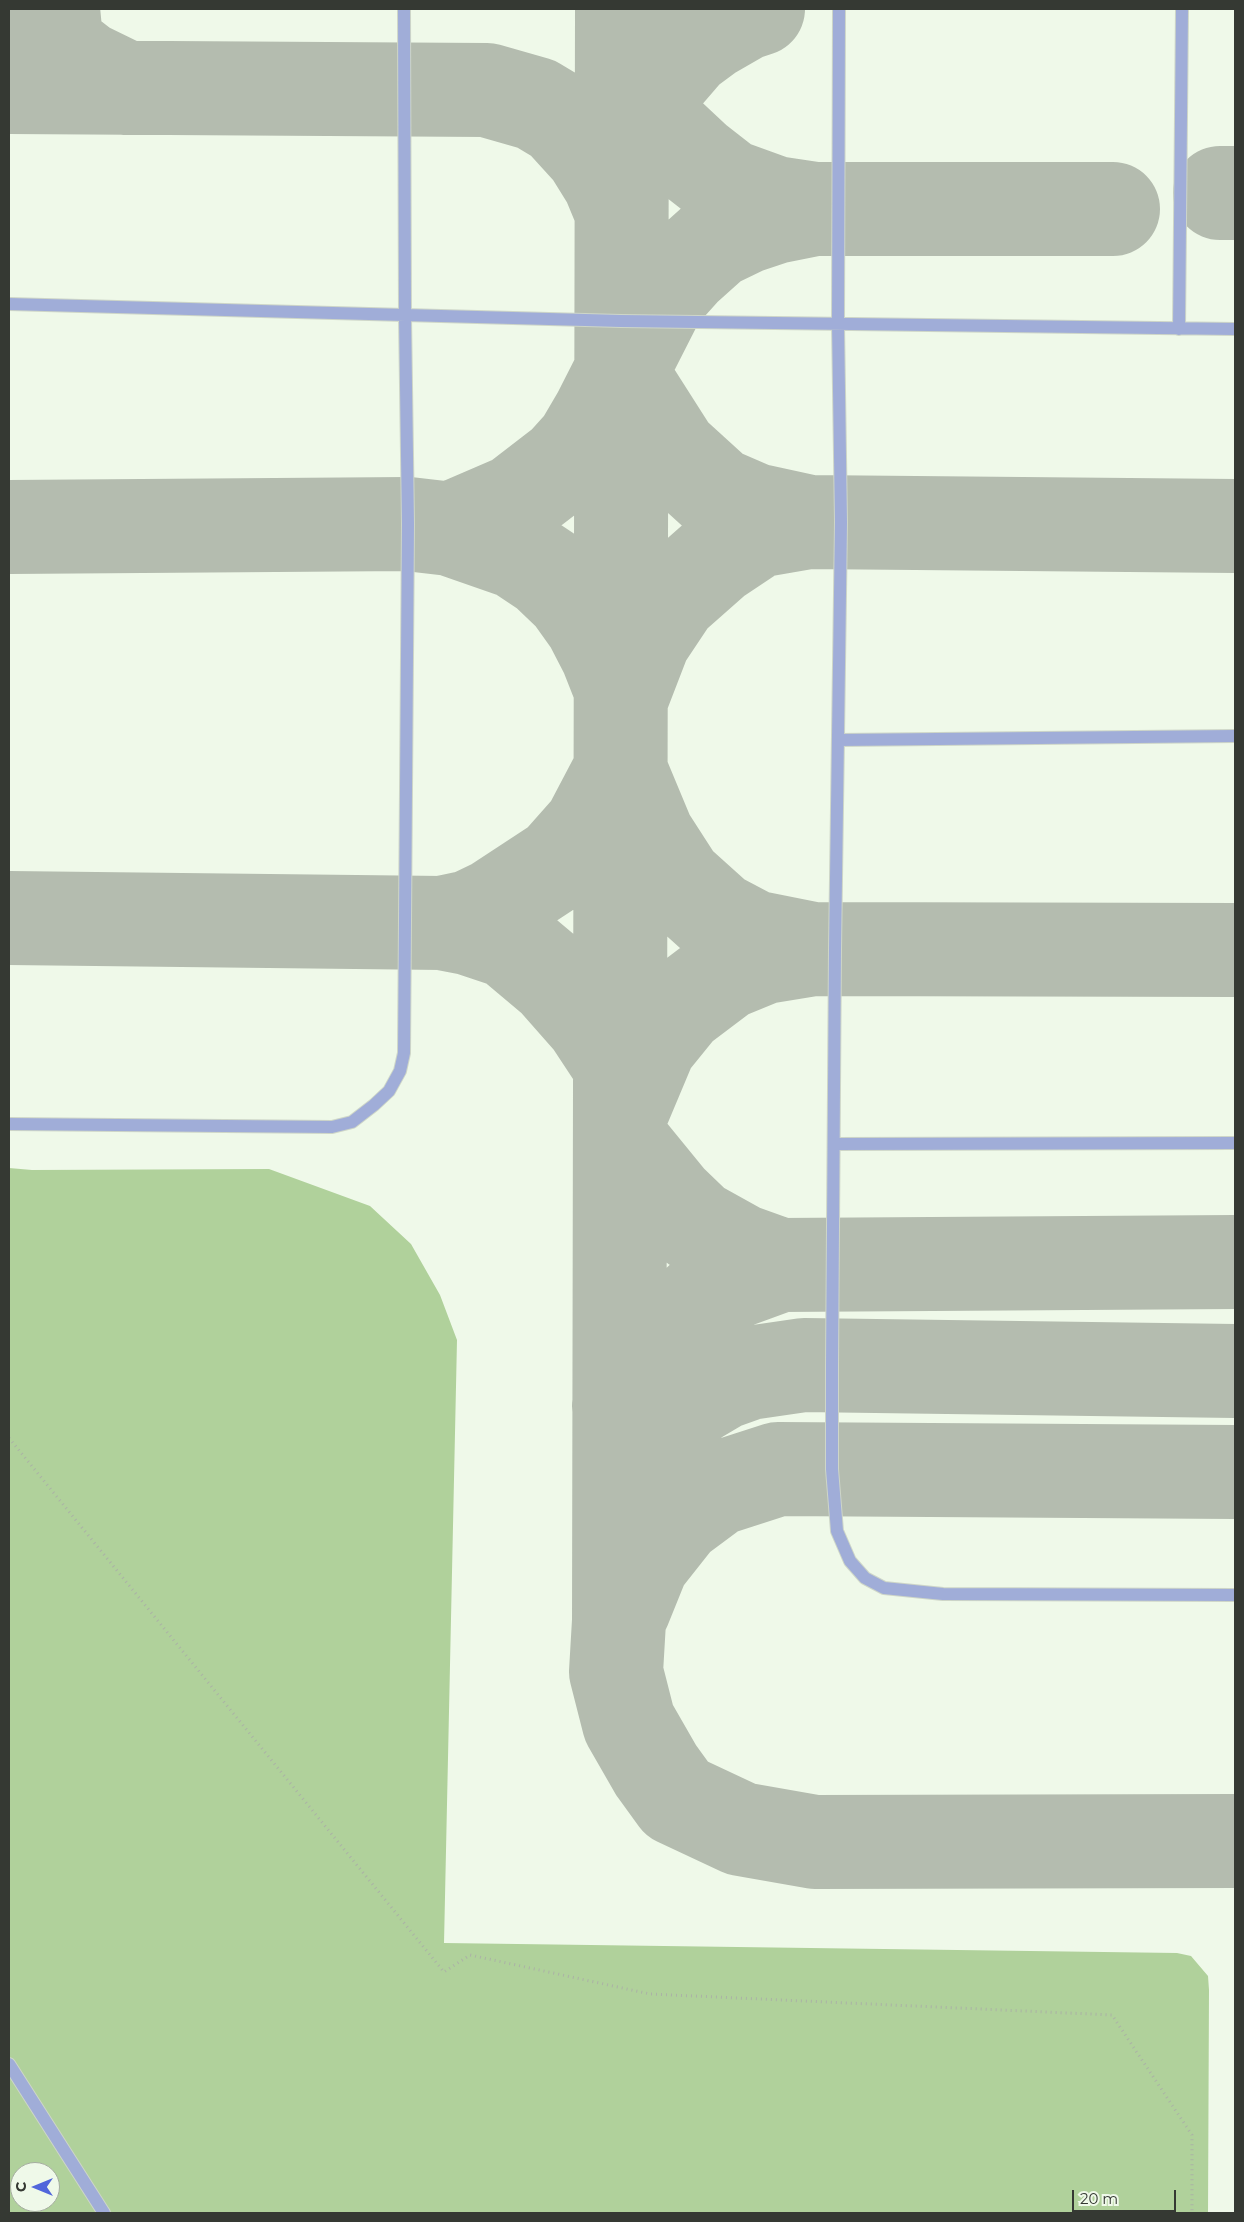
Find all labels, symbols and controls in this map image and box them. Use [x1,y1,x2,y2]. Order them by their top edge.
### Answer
north arrow [10,2162,60,2212]
scale bar [1074,2180,1178,2212]
text: С [12,2182,30,2192]
text: 20 m [1080,2189,1118,2208]

